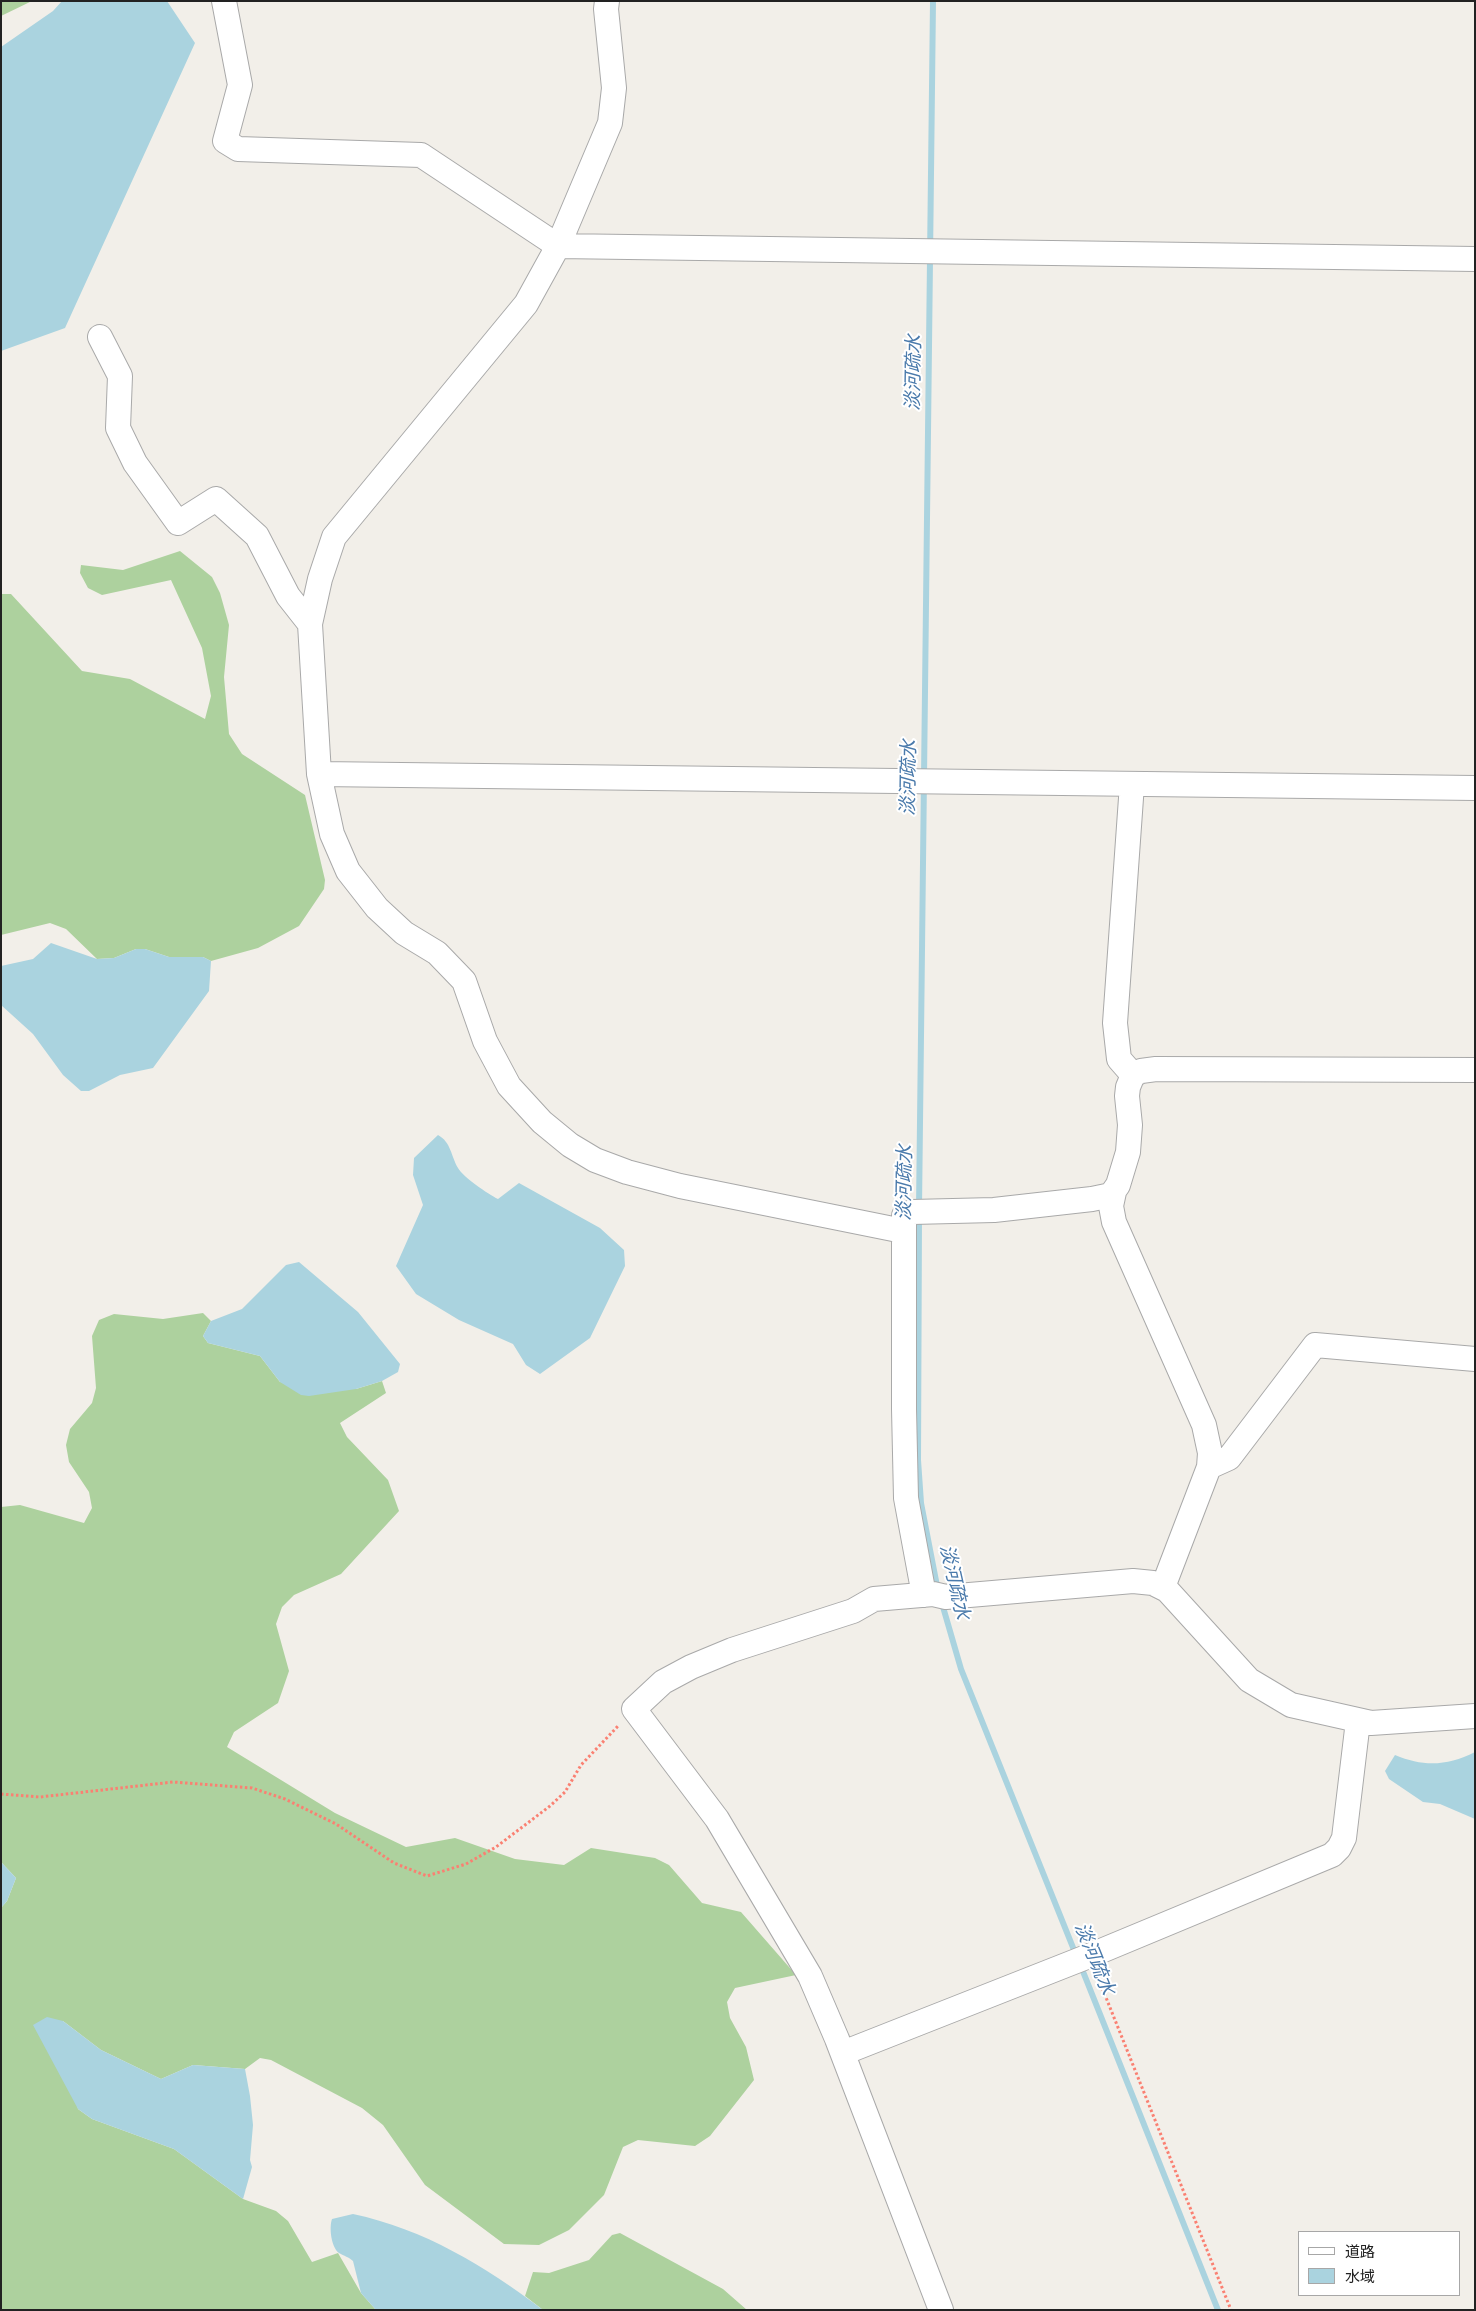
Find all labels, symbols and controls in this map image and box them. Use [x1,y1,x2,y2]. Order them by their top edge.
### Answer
water label: 淡河疏水 [902,335,926,411]
water label: 淡河疏水 [897,740,921,816]
water label: 淡河疏水 [893,1145,917,1221]
water label: 淡河疏水 [934,1542,974,1622]
water label: 淡河疏水 [1069,1919,1119,1999]
legend [1298,2231,1461,2296]
text: 道路 [1345,2241,1375,2262]
text: 水域 [1345,2266,1375,2287]

